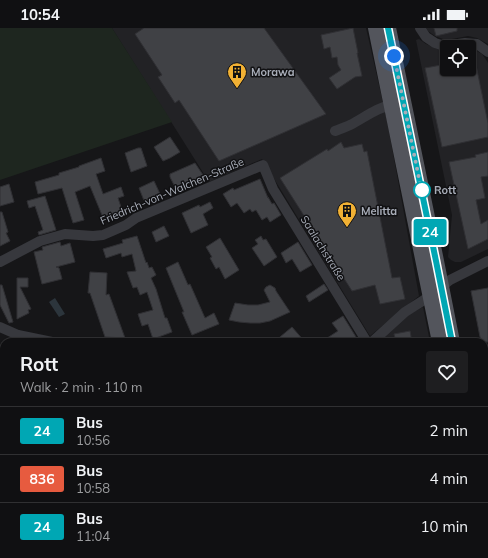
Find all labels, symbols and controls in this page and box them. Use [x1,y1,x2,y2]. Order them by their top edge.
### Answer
text: 10:54 [20,5,60,24]
map controls [440,40,476,76]
button: locate [440,40,476,76]
your location [384,46,404,66]
building icon: Morawa [226,61,248,89]
place label: Morawa [251,65,295,79]
street label: Friedrich-von-Walchen-Straße [98,154,246,228]
marker: Rott [413,181,431,199]
place label: Rott [434,183,456,197]
building icon: Melitta [336,200,358,228]
place label: Melitta [361,204,397,218]
street label: Saalachstraße [297,213,349,283]
line badge: 24 [412,219,448,245]
text: 24 [422,223,438,241]
button: heart [426,351,468,393]
text: Rott [20,352,58,376]
text: Walk · 2 min · 110 m [20,379,142,395]
text: Bus [76,413,103,432]
text: 2 min [430,421,468,440]
text: 24 [34,422,50,440]
text: 10:56 [76,432,110,448]
text: Bus [76,461,103,480]
text: 4 min [430,469,468,488]
text: 836 [29,470,55,488]
text: 10:58 [76,480,110,496]
text: Bus [76,509,103,528]
text: 10 min [421,517,468,536]
text: 24 [34,518,50,536]
text: 11:04 [76,528,110,544]

